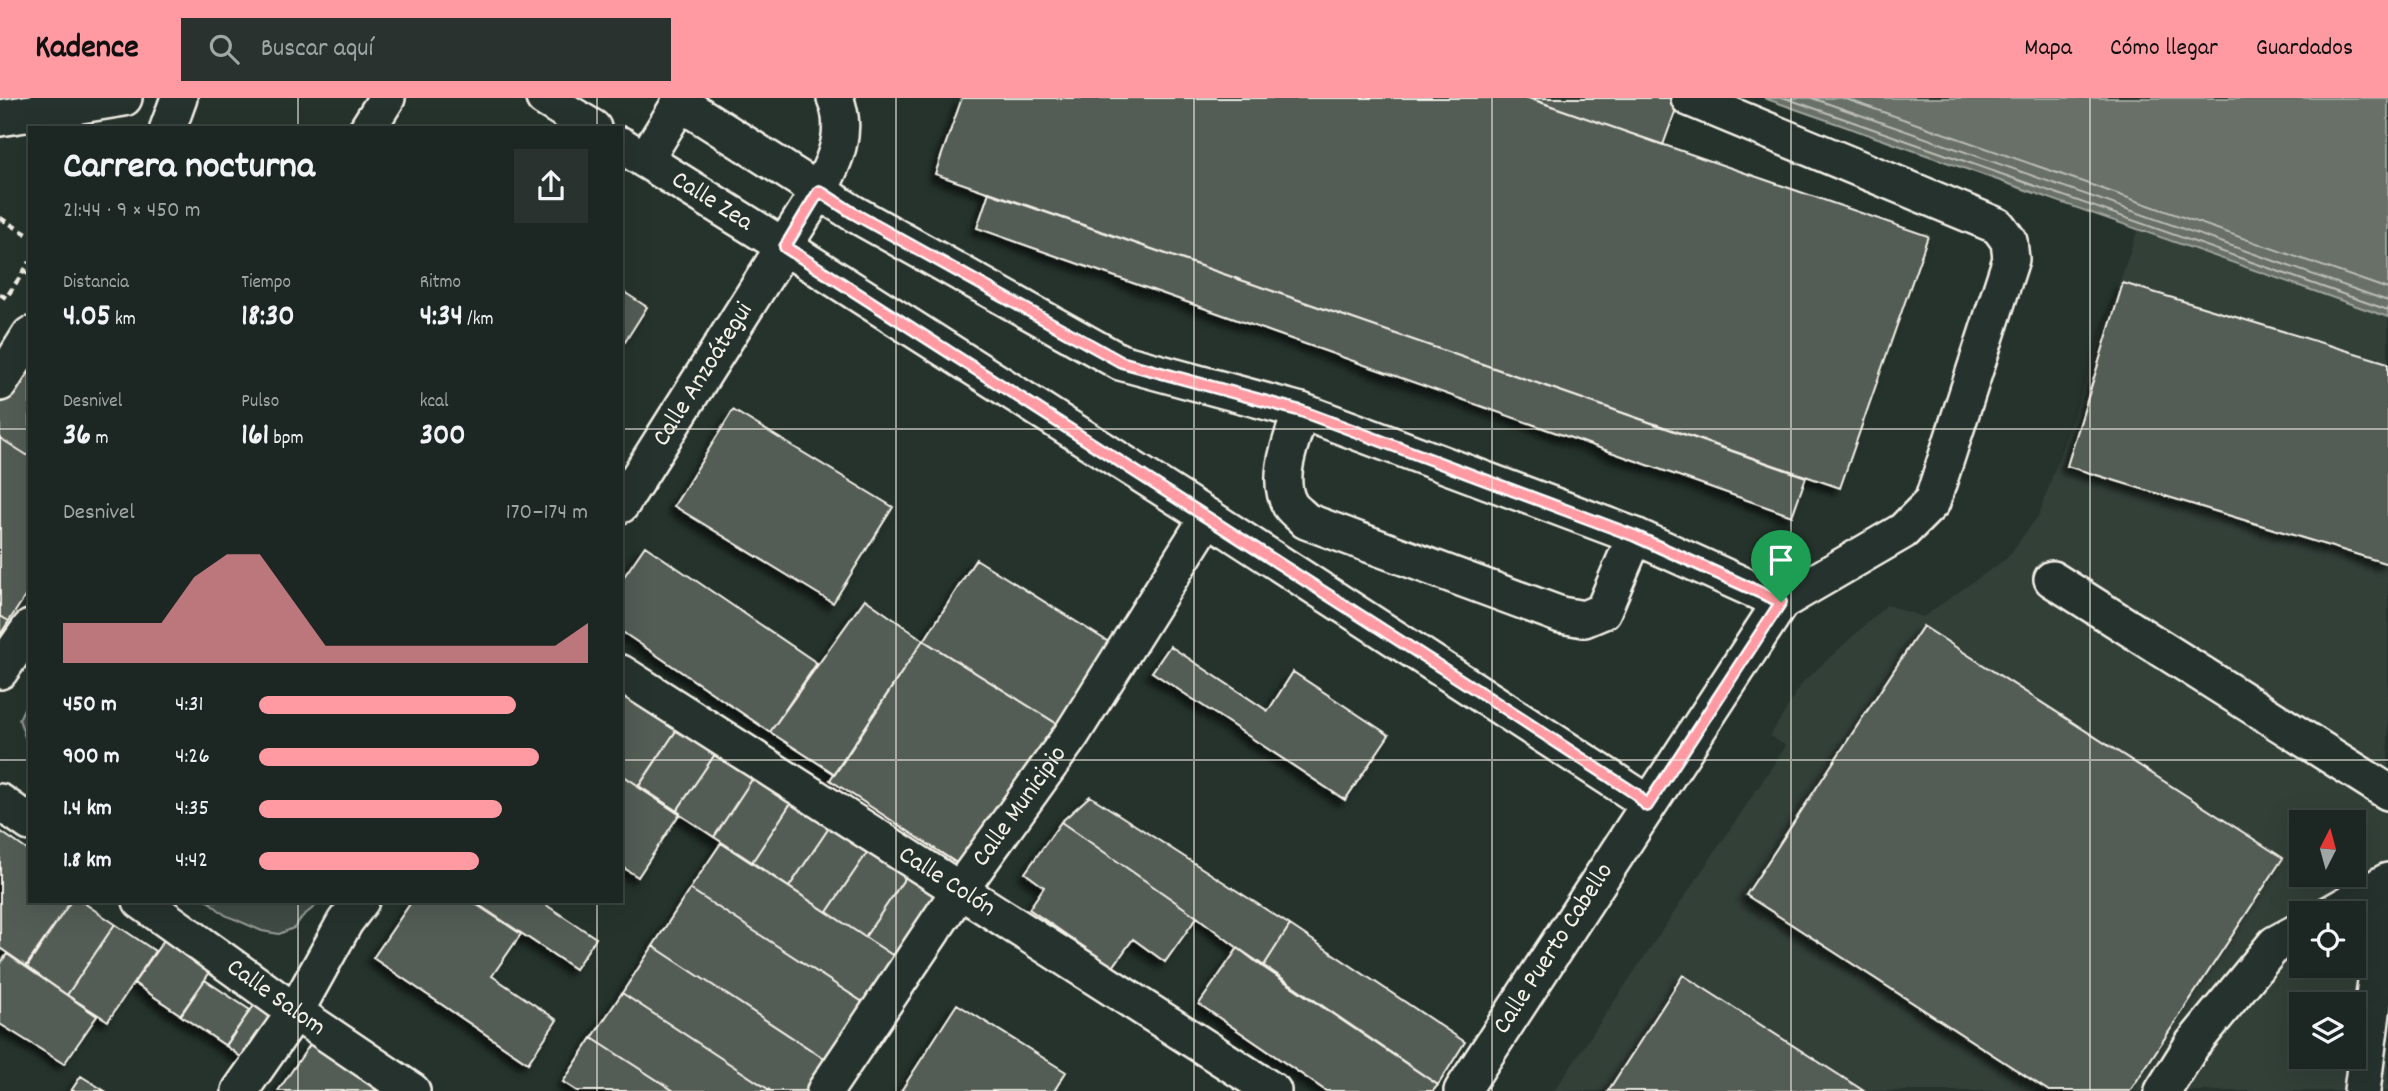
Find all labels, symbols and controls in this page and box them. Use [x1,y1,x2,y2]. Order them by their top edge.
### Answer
search box [181,18,671,81]
text: Kadence [35,26,139,73]
icon: search [205,30,243,68]
text: Buscar aquí [261,31,373,68]
text: Mapa [2024,32,2072,66]
text: Cómo llegar [2110,32,2218,66]
text: Guardados [2256,32,2353,66]
text: Carrera nocturna [63,141,315,196]
button: share [514,149,588,223]
street label: Calle Zea [664,162,761,241]
text: 21:44 · 9 × 450 m [63,195,201,228]
text: Distancia [63,270,129,297]
text: Tiempo [241,270,291,297]
text: Ritmo [420,270,461,297]
street label: Calle Anzoátegui [644,295,763,454]
text: 4.05 [63,297,111,340]
text: 18:30 [241,297,295,340]
text: 4:34 [420,297,463,340]
text: km [111,307,136,334]
text: /km [463,307,493,334]
text: Desnivel [63,389,122,416]
text: Pulso [241,389,279,416]
text: kcal [420,389,449,416]
text: 36 [63,416,91,459]
text: 161 [241,416,269,459]
text: 300 [420,416,466,459]
text: m [91,426,108,453]
text: bpm [269,426,304,453]
text: Desnivel [63,497,135,530]
text: 170–174 m [506,497,588,530]
pin [1751,530,1811,602]
icon: arrive [1762,541,1800,579]
text: 450 m [63,689,117,722]
text: 4:31 [175,689,204,722]
street label: Calle Municipio [964,738,1076,875]
text: 900 m [63,741,120,774]
text: 4:26 [175,741,210,774]
text: 1.4 km [63,793,112,826]
text: 4:35 [175,793,209,826]
north arrow [2289,810,2366,887]
map controls [2289,810,2366,1069]
street label: Calle Colón [891,837,1003,927]
text: 1.8 km [63,845,112,878]
text: 4:42 [175,845,208,878]
street label: Calle Puerto Cabello [1485,856,1623,1042]
button: locate [2289,901,2366,978]
street label: Calle Salom [219,950,333,1046]
button: layers [2289,992,2366,1069]

